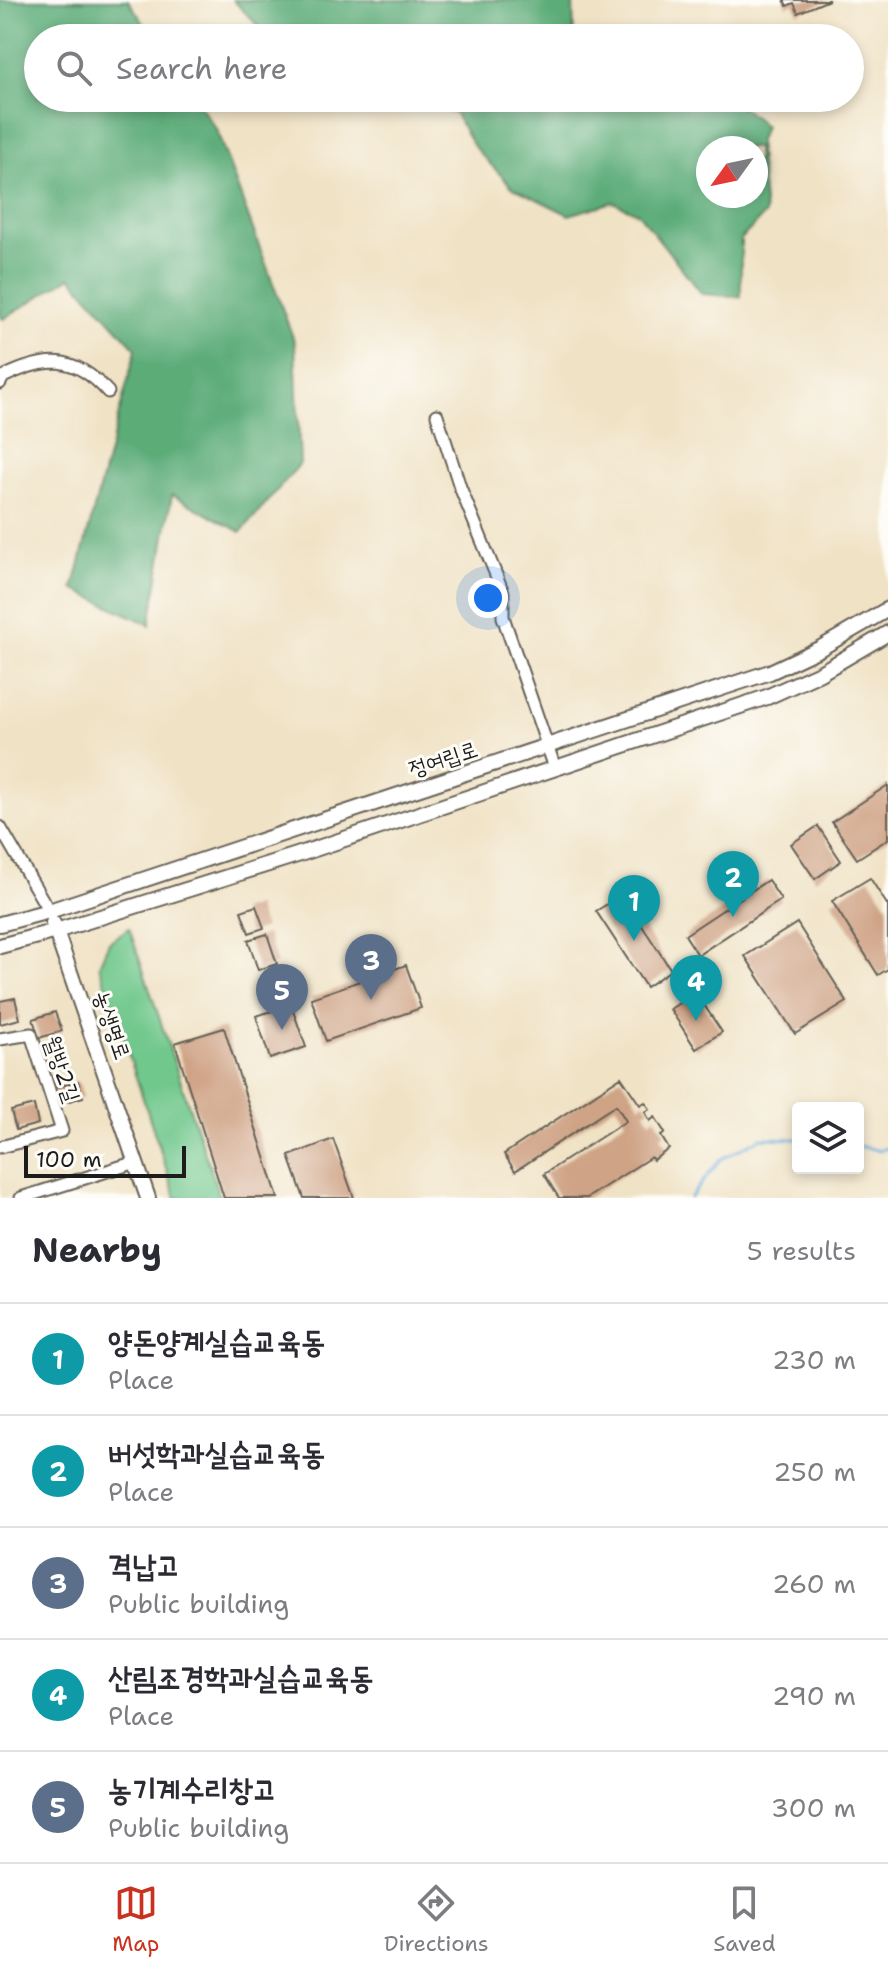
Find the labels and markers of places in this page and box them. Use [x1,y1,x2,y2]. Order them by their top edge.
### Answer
pin: 2 [707,851,759,917]
pin: 1 [608,875,660,941]
pin: 3 [345,934,397,1000]
pin: 4 [670,955,722,1021]
pin: 5 [256,964,308,1030]

